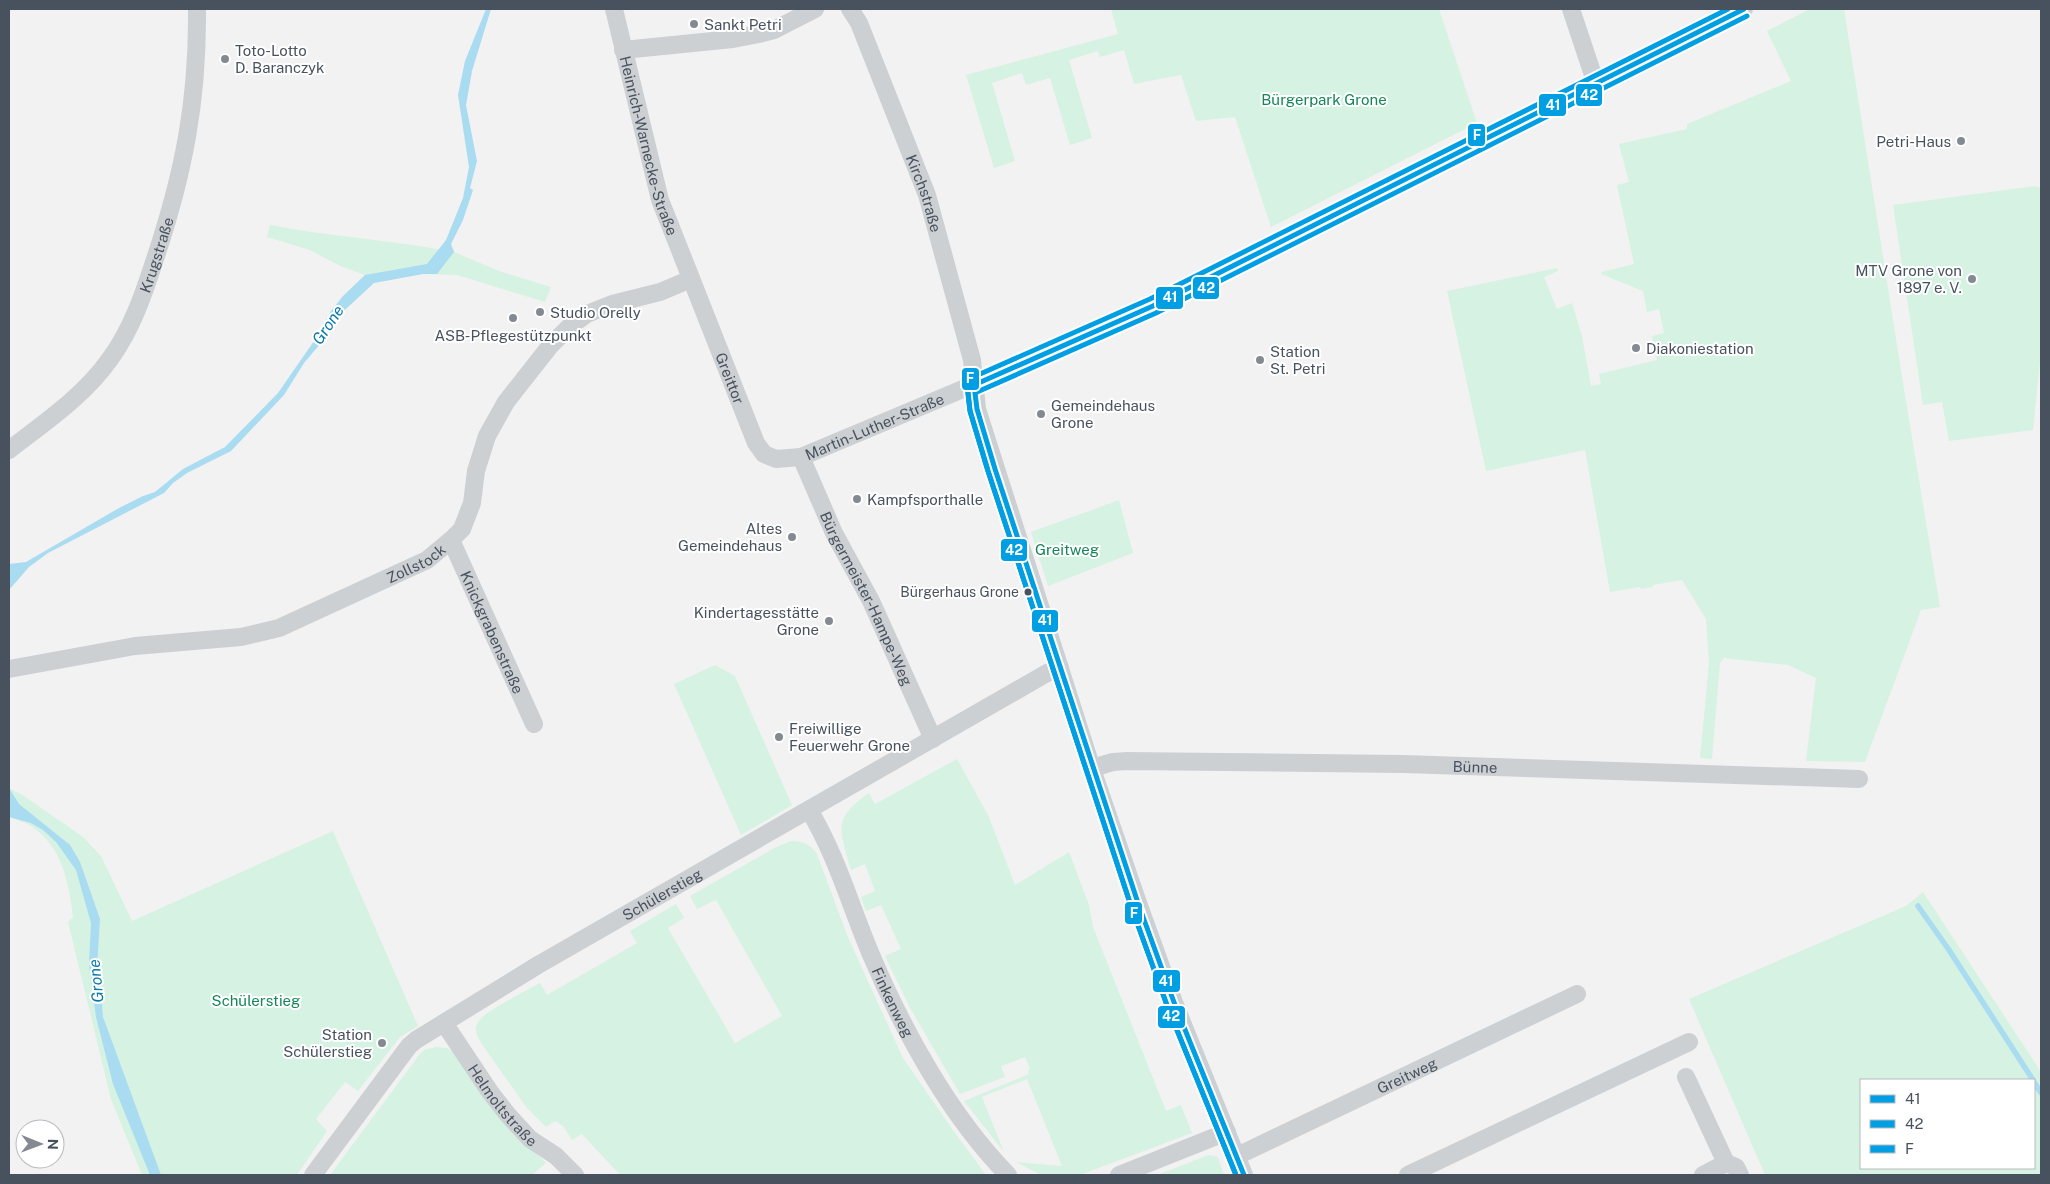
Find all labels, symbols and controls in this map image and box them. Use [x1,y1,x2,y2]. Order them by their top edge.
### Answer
place label: Sankt Petri [704,16,782,33]
marker: Sankt Petri [688,18,700,30]
place label: Toto-Lotto D. Baranczyk [235,42,325,76]
marker: Toto-Lotto D. Baranczyk [219,53,231,65]
street label: Heinrich-Warnecke-Straße [617,54,682,238]
line badge: 42 [1575,83,1603,107]
text: 42 [1580,87,1598,103]
park label: Bürgerpark Grone [1261,91,1387,108]
line badge: 41 [1538,93,1567,117]
text: 41 [1545,97,1561,113]
line badge: F [1467,123,1486,147]
text: F [1473,127,1482,143]
place label: Petri-Haus [1876,133,1951,150]
marker: Petri-Haus [1955,135,1967,147]
street label: Kirchstraße [903,152,945,234]
street label: Krugstraße [136,215,176,295]
place label: MTV Grone von 1897 e. V. [1855,262,1962,296]
marker: MTV Grone von 1897 e. V. [1966,273,1978,285]
line badge: 42 [1192,276,1220,300]
text: 42 [1197,280,1215,296]
line badge: 41 [1155,286,1184,310]
text: 41 [1162,289,1178,305]
water label: Grone [308,301,348,348]
place label: Studio Orelly [550,304,641,321]
marker: Studio Orelly [534,306,546,318]
marker: ASB-Pflegestützpunkt [507,312,519,324]
place label: ASB-Pflegestützpunkt [434,327,592,344]
place label: Diakoniestation [1646,340,1754,357]
marker: Diakoniestation [1630,342,1642,354]
place label: Station St. Petri [1270,343,1326,377]
street label: Greittor [713,350,748,407]
marker: Station St. Petri [1254,354,1266,366]
line badge: F [961,367,980,391]
text: F [966,370,975,386]
street label: Martin-Luther-Straße [802,390,946,463]
place label: Gemeindehaus Grone [1051,397,1155,431]
marker: Gemeindehaus Grone [1035,408,1047,420]
place label: Kampfsporthalle [867,491,983,508]
marker: Kampfsporthalle [851,493,863,505]
street label: Bürgermeister-Hampe-Weg [817,509,916,688]
place label: Altes Gemeindehaus [678,520,782,554]
marker: Altes Gemeindehaus [786,531,798,543]
line badge: 42 [1000,538,1028,562]
street label: Zollstock [384,540,448,586]
park label: Greitweg [1035,541,1099,558]
text: 42 [1005,542,1023,558]
street label: Knickgrabenstraße [458,568,528,696]
place label: Bürgerhaus Grone [900,584,1019,600]
marker: Bürgerhaus Grone [1023,587,1033,597]
place label: Kindertagesstätte Grone [694,604,819,638]
line badge: 41 [1031,609,1059,633]
text: 41 [1037,612,1053,628]
marker: Kindertagesstätte Grone [823,615,835,627]
place label: Freiwillige Feuerwehr Grone [789,720,910,754]
marker: Freiwillige Feuerwehr Grone [773,731,785,743]
street label: Bünne [1452,757,1498,776]
street label: Schülerstieg [619,864,705,923]
line badge: F [1124,901,1143,925]
text: F [1130,905,1139,921]
water label: Grone [85,958,107,1004]
street label: Finkenweg [869,964,917,1040]
line badge: 41 [1152,969,1181,993]
text: 41 [1158,973,1174,989]
park label: Schülerstieg [212,992,300,1009]
line badge: 42 [1157,1005,1186,1029]
text: 42 [1162,1008,1180,1024]
place label: Station Schülerstieg [283,1026,372,1060]
marker: Station Schülerstieg [376,1037,388,1049]
street label: Greitweg [1374,1054,1439,1097]
street label: Helmoltstraße [465,1061,540,1150]
legend [1860,1079,2035,1169]
text: 41 [1905,1090,1921,1107]
text: 42 [1905,1115,1923,1132]
north arrow [15,1119,65,1169]
text: N [45,1139,61,1150]
text: F [1905,1140,1914,1157]

